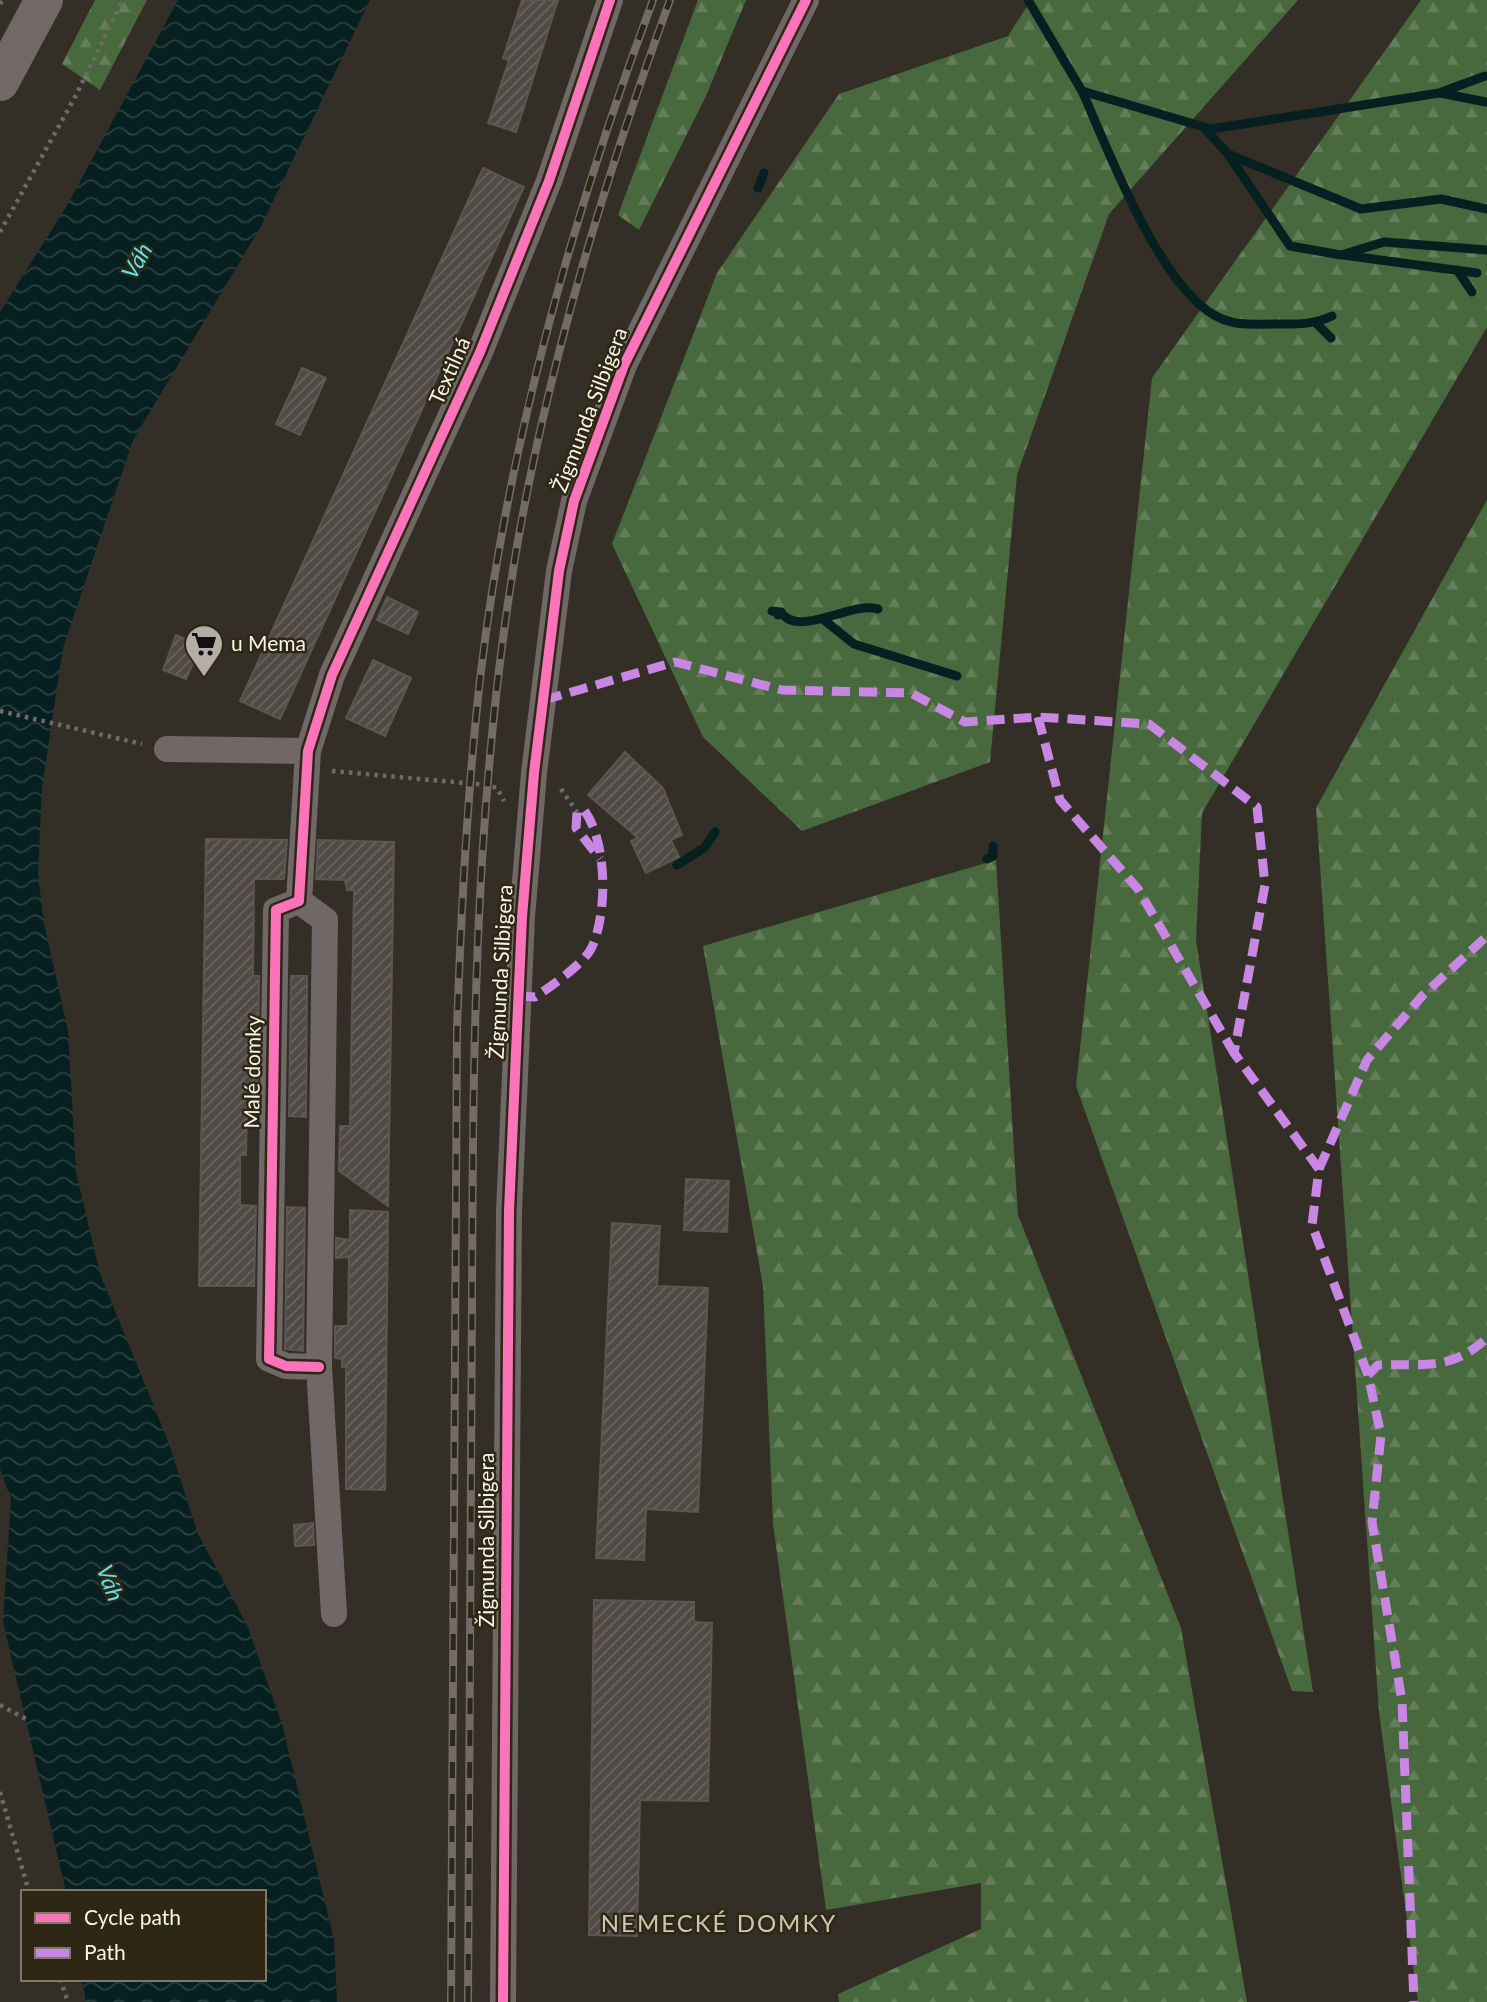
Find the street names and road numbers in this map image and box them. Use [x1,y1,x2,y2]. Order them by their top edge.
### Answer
street label: Žigmunda Silbigera [546,323,632,495]
street label: Textilná [423,333,475,408]
street label: Žigmunda Silbigera [482,884,517,1060]
street label: Malé domky [238,1015,265,1129]
street label: Žigmunda Silbigera [473,1453,498,1627]

